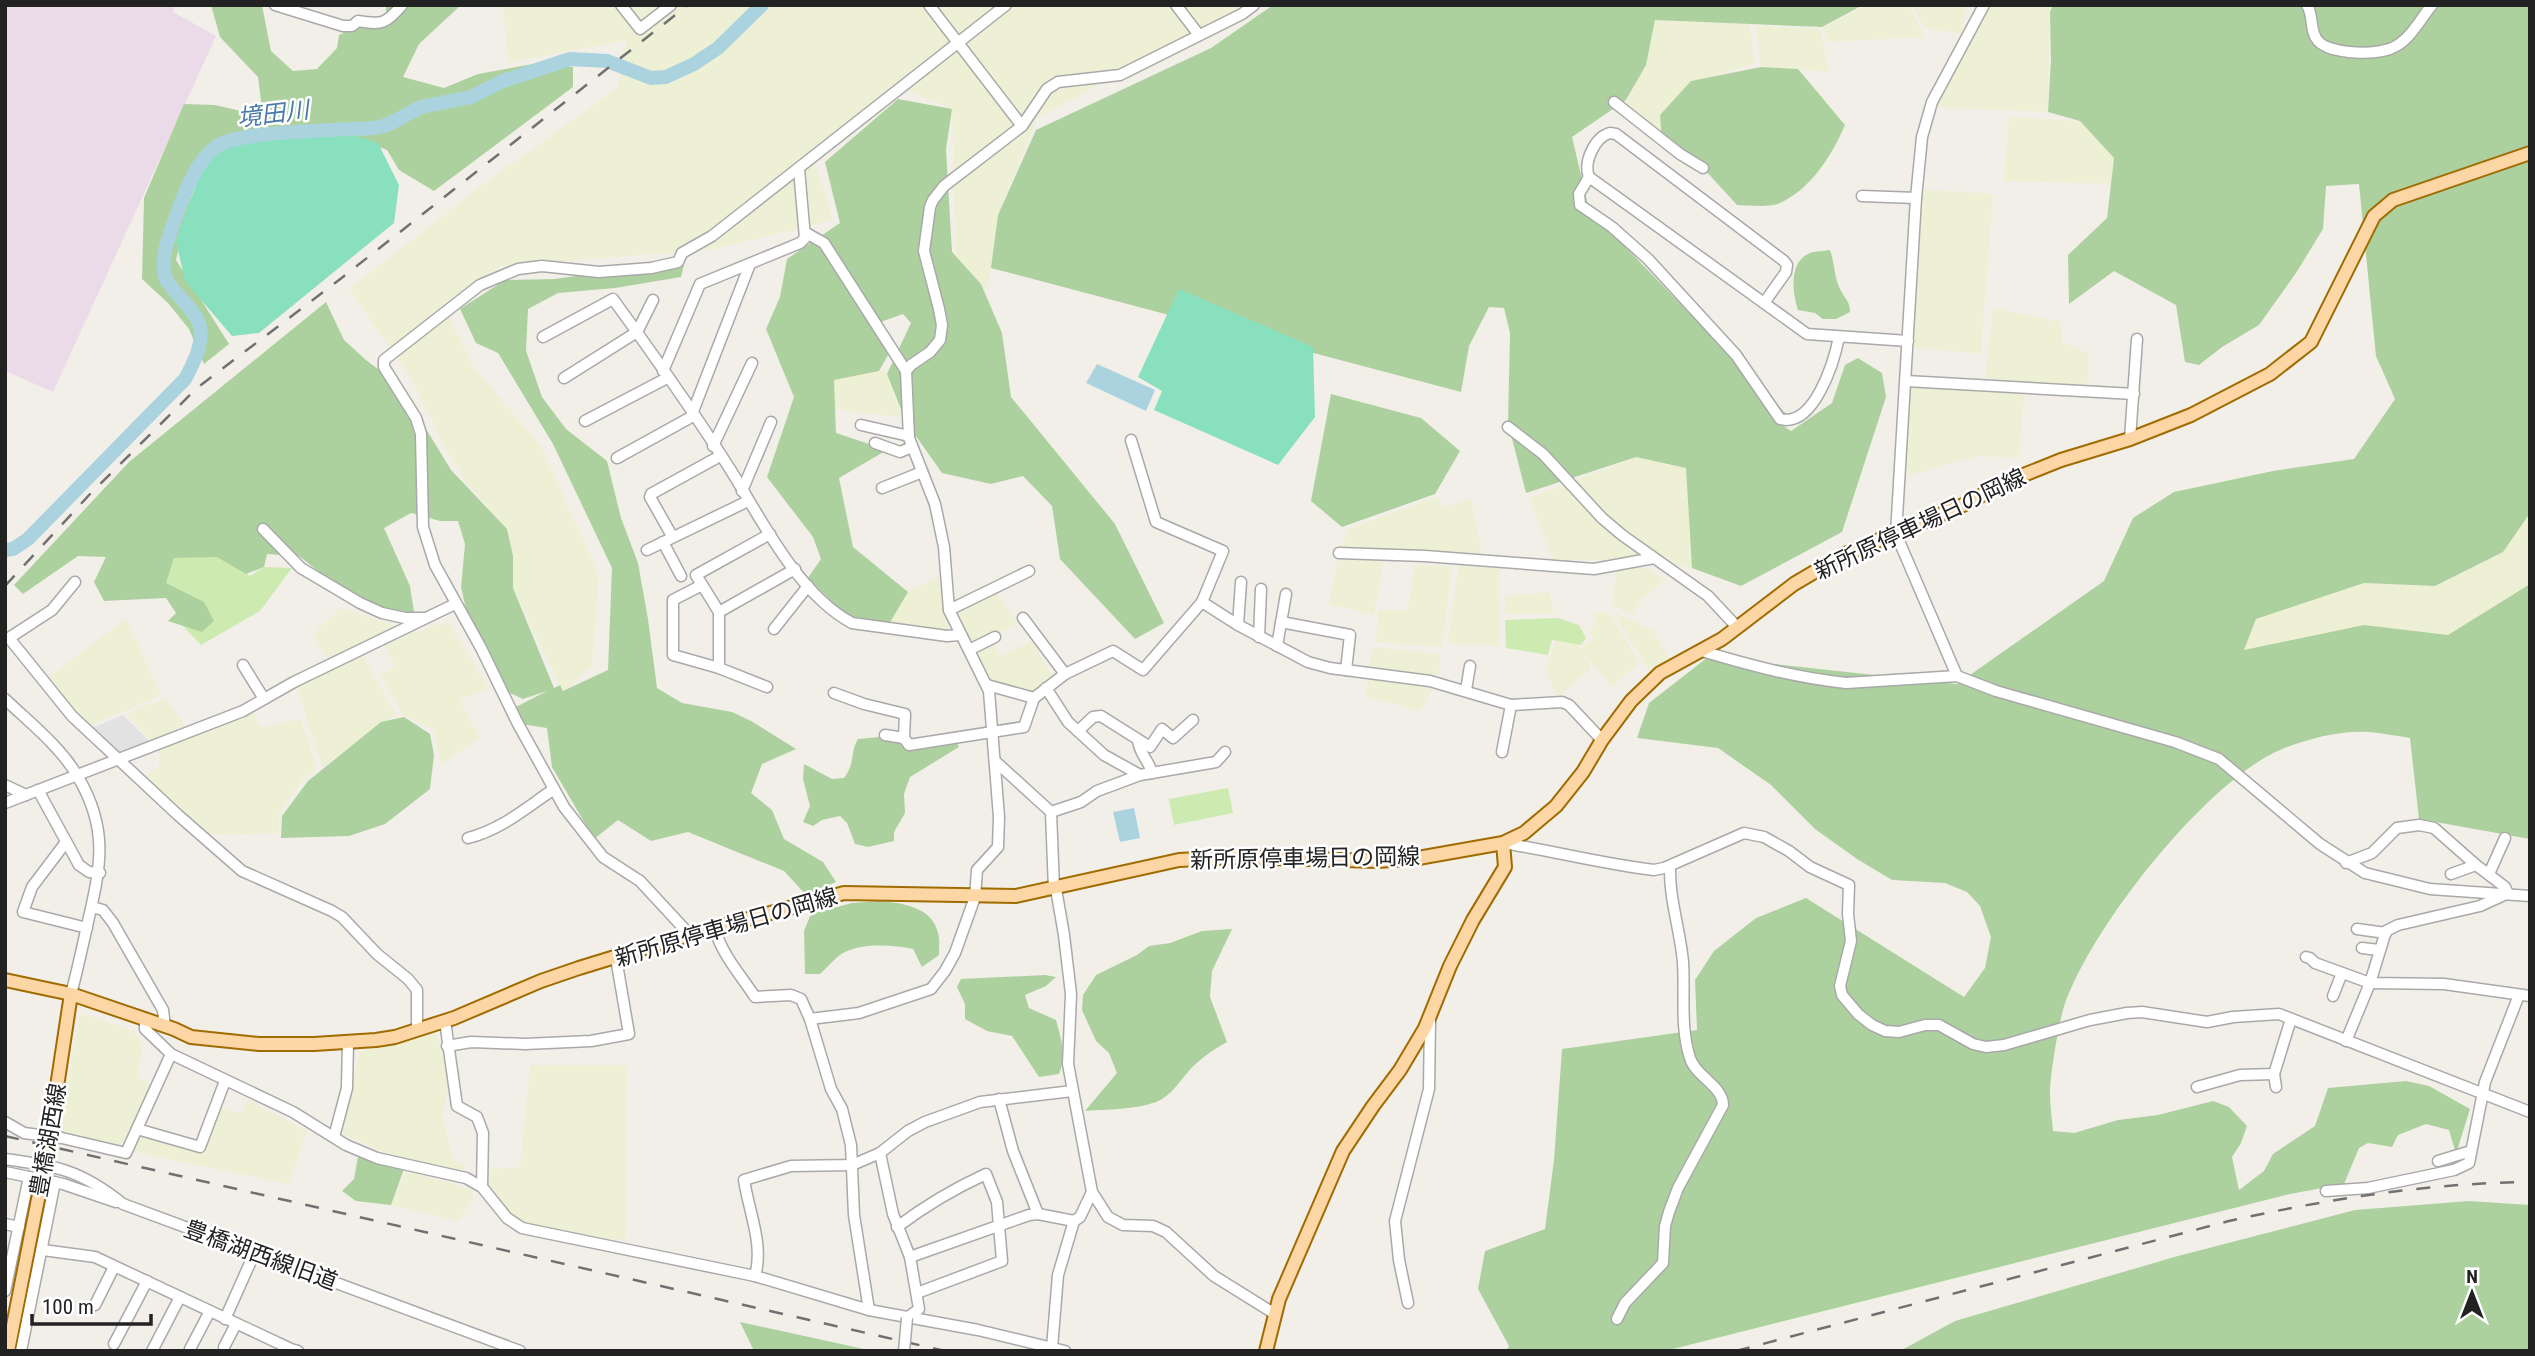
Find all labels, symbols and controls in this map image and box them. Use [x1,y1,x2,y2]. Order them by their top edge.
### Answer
water label: 境田川 [236,95,313,132]
street label: 新所原停車場日の岡線 [1810,464,2030,585]
street label: 新所原停車場日の岡線 [1190,843,1420,874]
street label: 新所原停車場日の岡線 [612,883,840,972]
street label: 豊橋湖西線 [25,1081,72,1199]
street label: 豊橋湖西線旧道 [181,1215,341,1296]
north arrow [2437,1258,2507,1328]
text: N [2466,1265,2478,1288]
scale bar [32,1282,150,1326]
text: 100 m [42,1295,94,1319]

